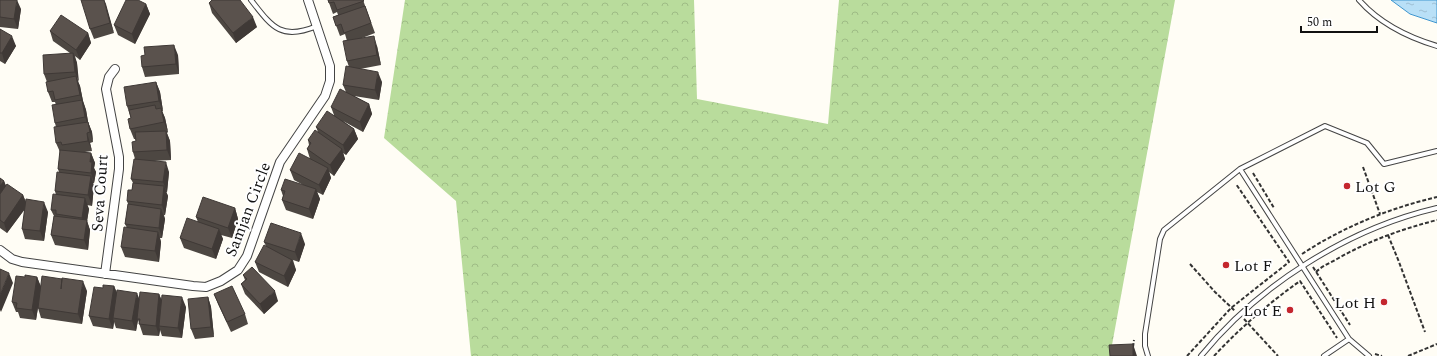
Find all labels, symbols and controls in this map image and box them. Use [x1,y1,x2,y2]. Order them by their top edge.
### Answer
scale bar [1301,8,1377,34]
text: 50 m [1307,13,1332,32]
street label: Seva Court [85,153,115,232]
street label: Samjan Circle [219,159,277,260]
place label: Lot G [1355,175,1396,199]
marker: Lot G [1342,181,1352,191]
place label: Lot F [1234,254,1272,278]
marker: Lot F [1221,260,1231,270]
place label: Lot H [1335,291,1376,315]
marker: Lot H [1379,297,1389,307]
place label: Lot E [1243,299,1282,323]
marker: Lot E [1285,305,1295,315]

